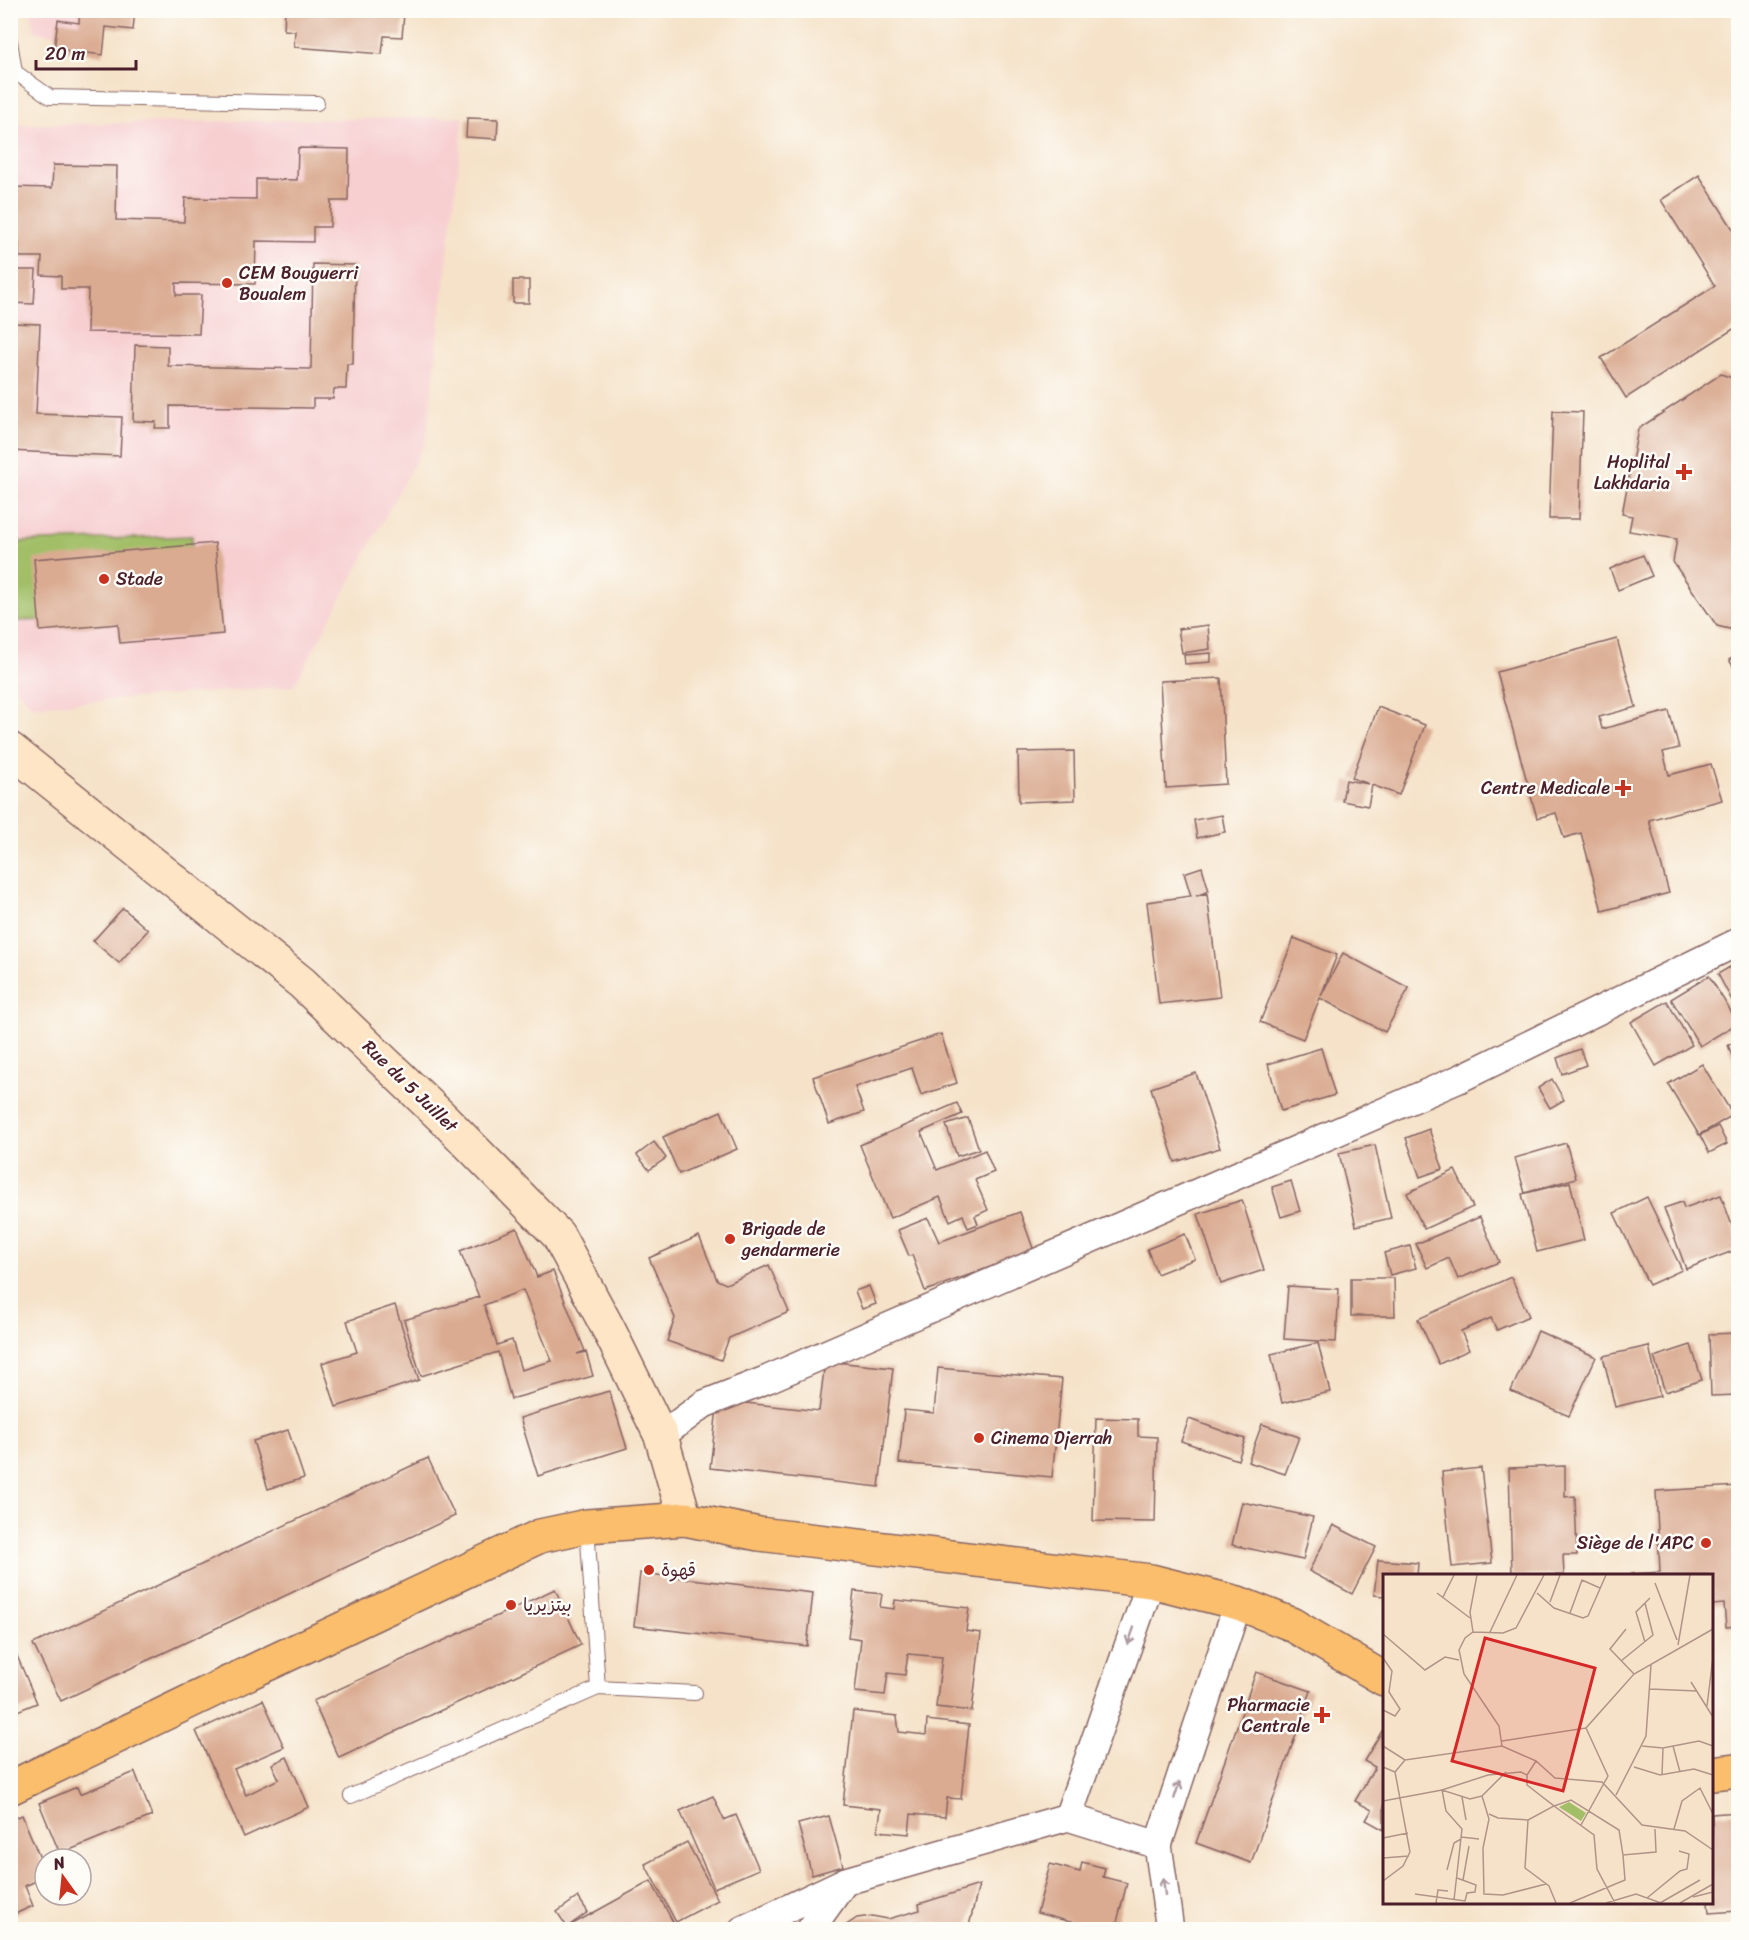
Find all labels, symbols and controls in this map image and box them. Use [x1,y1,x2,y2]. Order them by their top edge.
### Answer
scale bar [36,33,136,71]
text: 20 m [45,38,85,70]
place label: CEM Bouguerri Boualem [239,257,359,310]
marker: CEM Bouguerri Boualem [220,276,234,290]
place label: Hoplital Lakhdaria [1594,446,1671,499]
marker: Hoplital Lakhdaria [1675,463,1693,481]
place label: Stade [116,563,163,595]
marker: Stade [97,572,111,586]
place label: Centre Medicale [1481,772,1610,804]
marker: Centre Medicale [1614,779,1632,797]
street label: Rue du 5 Juillet [355,1032,466,1141]
place label: Brigade de gendarmerie [740,1213,840,1266]
marker: Brigade de gendarmerie [723,1232,737,1246]
place label: Cinema Djerrah [991,1422,1112,1454]
marker: Cinema Djerrah [972,1431,986,1445]
place label: Siège de l'APC [1577,1527,1694,1559]
marker: Siège de l'APC [1699,1536,1713,1550]
place label: قهوة [661,1554,696,1586]
marker: قهوة [642,1563,656,1577]
inset map [1383,1574,1713,1904]
place label: بيتزيريا [523,1589,572,1621]
marker: بيتزيريا [504,1598,518,1612]
one-way arrow [1125,1626,1136,1645]
place label: Pharmacie Centrale [1227,1689,1310,1742]
marker: Pharmacie Centrale [1315,1708,1329,1722]
one-way arrow [1172,1781,1183,1800]
north arrow [33,1847,93,1907]
text: N [49,1847,69,1879]
one-way arrow [1158,1878,1169,1898]

